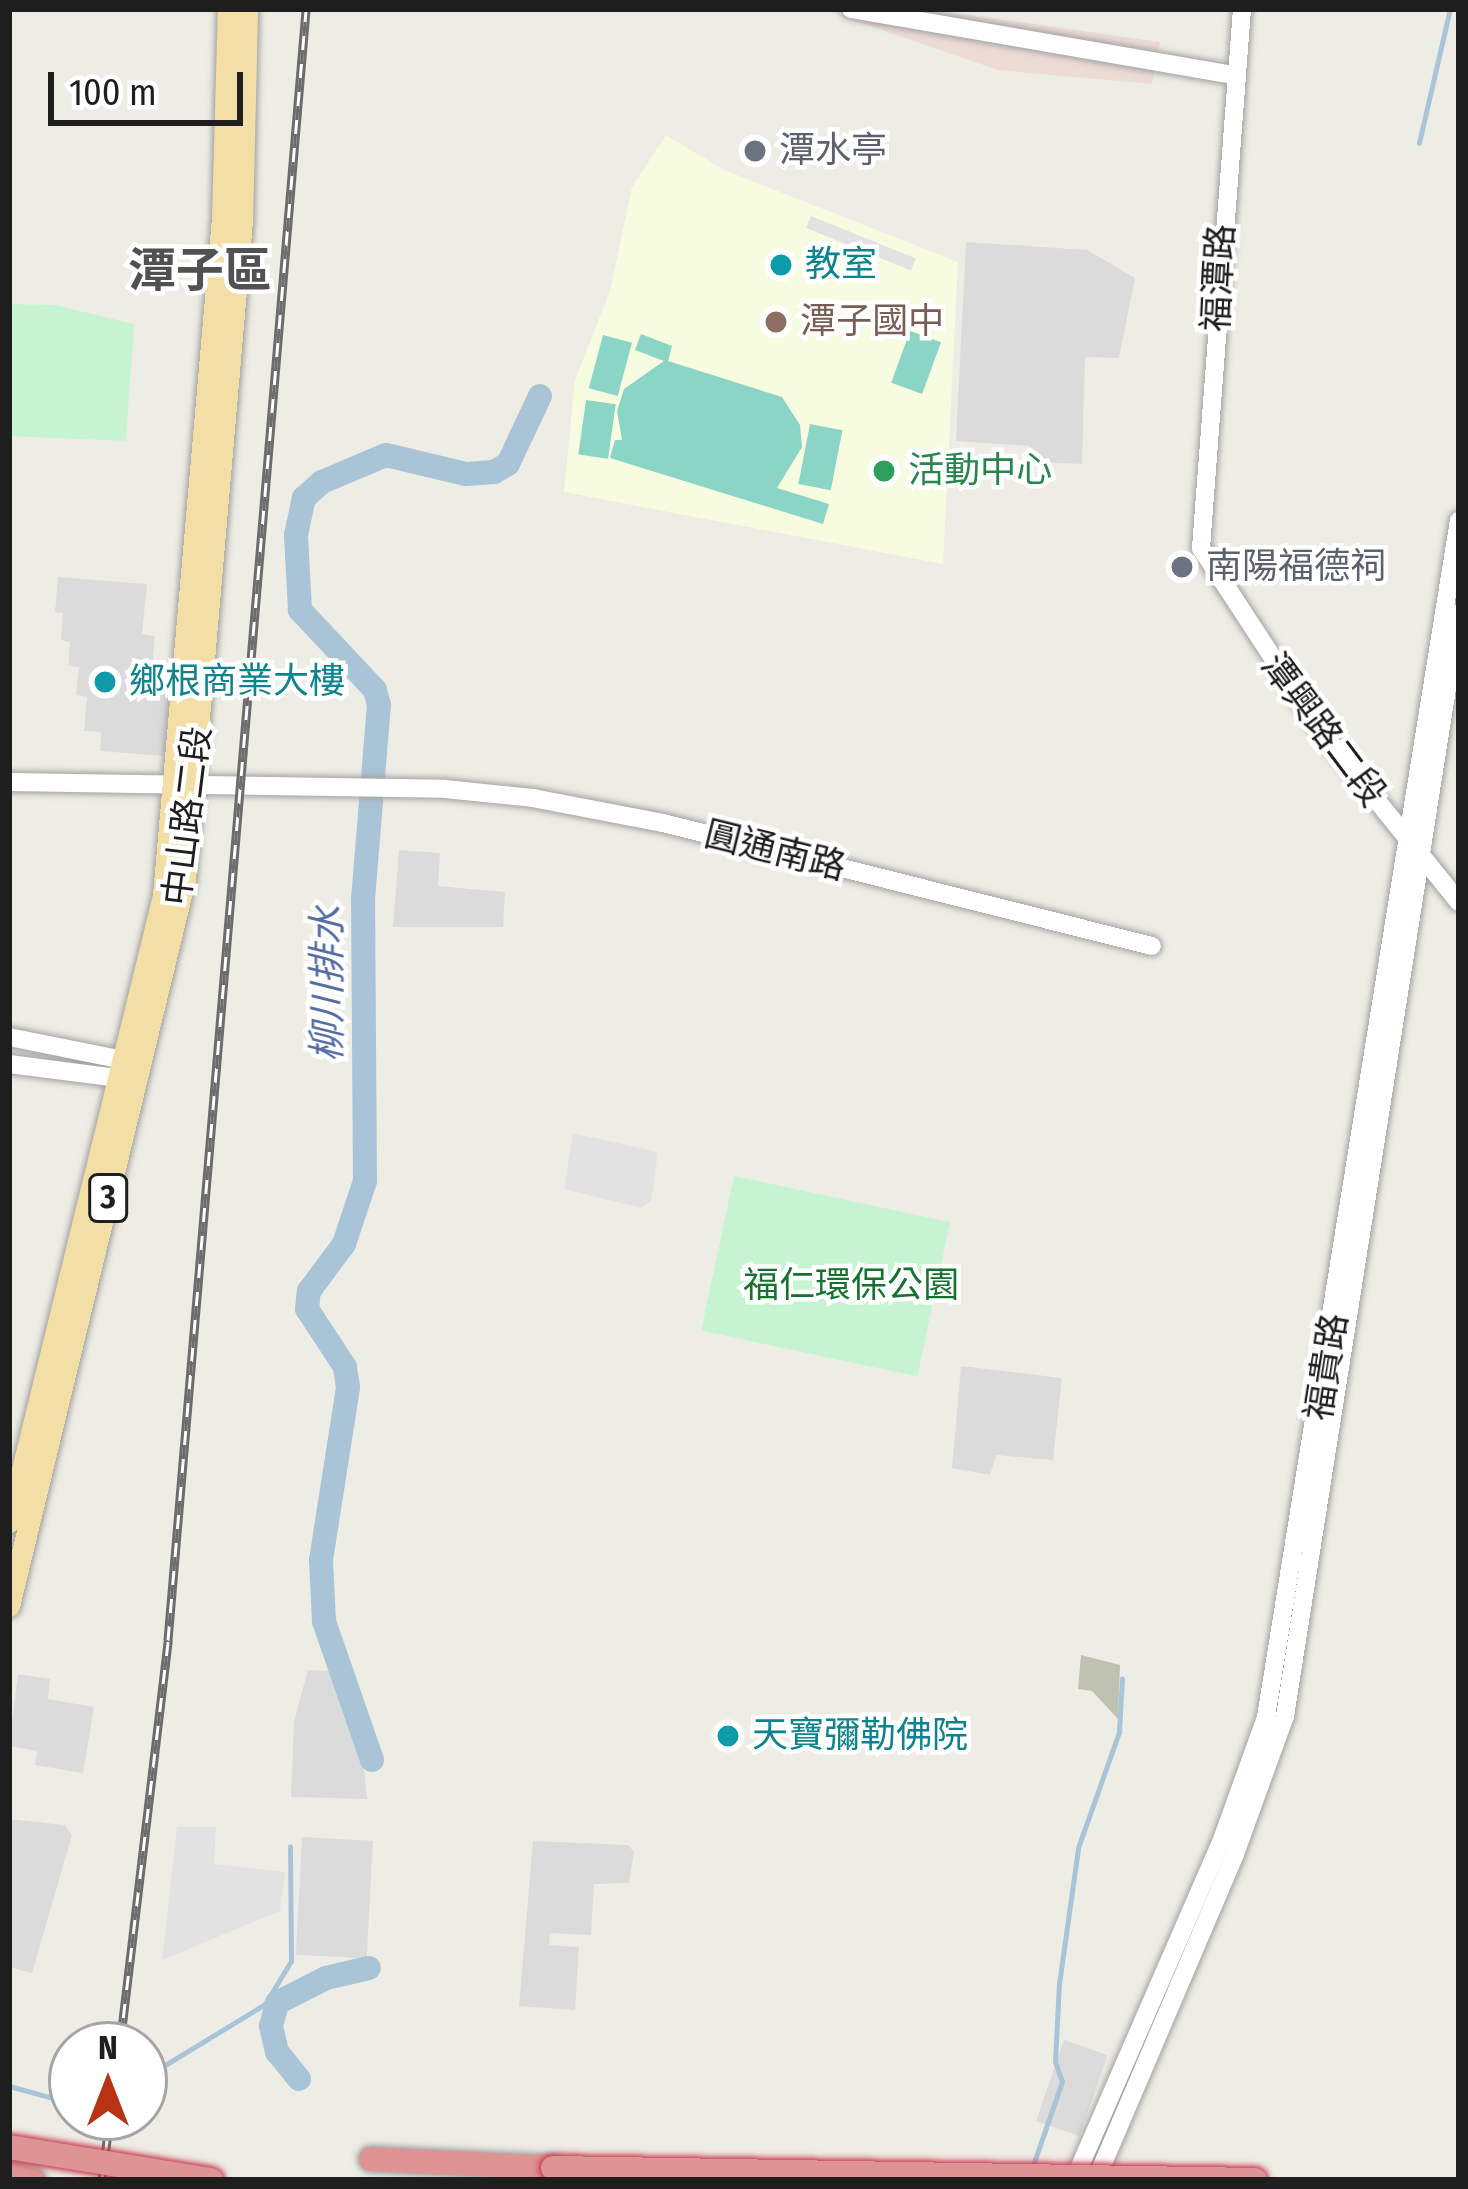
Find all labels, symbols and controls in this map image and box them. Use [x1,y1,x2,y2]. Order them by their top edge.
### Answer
scale bar [54,48,249,122]
text: 100 m [69,71,157,115]
place label: 潭水亭 [779,129,887,173]
marker: 潭水亭 [742,138,768,164]
street label: 福潭路 [1195,223,1243,333]
district label: 潭子區 [128,243,272,301]
place label: 教室 [805,243,877,287]
marker: 教室 [768,252,794,278]
place label: 潭子國中 [800,300,944,344]
marker: 潭子國中 [763,309,789,335]
place label: 活動中心 [908,449,1052,493]
marker: 活動中心 [871,458,897,484]
place label: 南陽福德祠 [1206,545,1386,589]
marker: 南陽福德祠 [1169,554,1195,580]
street label: 潭興路二段 [1252,645,1394,815]
place label: 鄉根商業大樓 [129,660,345,704]
marker: 鄉根商業大樓 [92,669,118,695]
street label: 中山路二段 [156,724,220,908]
street label: 圓通南路 [700,813,850,889]
water label: 柳川排水 [305,906,351,1062]
road number: 3 [87,1171,129,1225]
park label: 福仁環保公園 [743,1264,959,1308]
street label: 福貴路 [1297,1310,1357,1424]
place label: 天寶彌勒佛院 [752,1714,968,1758]
marker: 天寶彌勒佛院 [715,1723,741,1749]
north arrow [48,2021,168,2141]
text: N [98,2028,118,2068]

